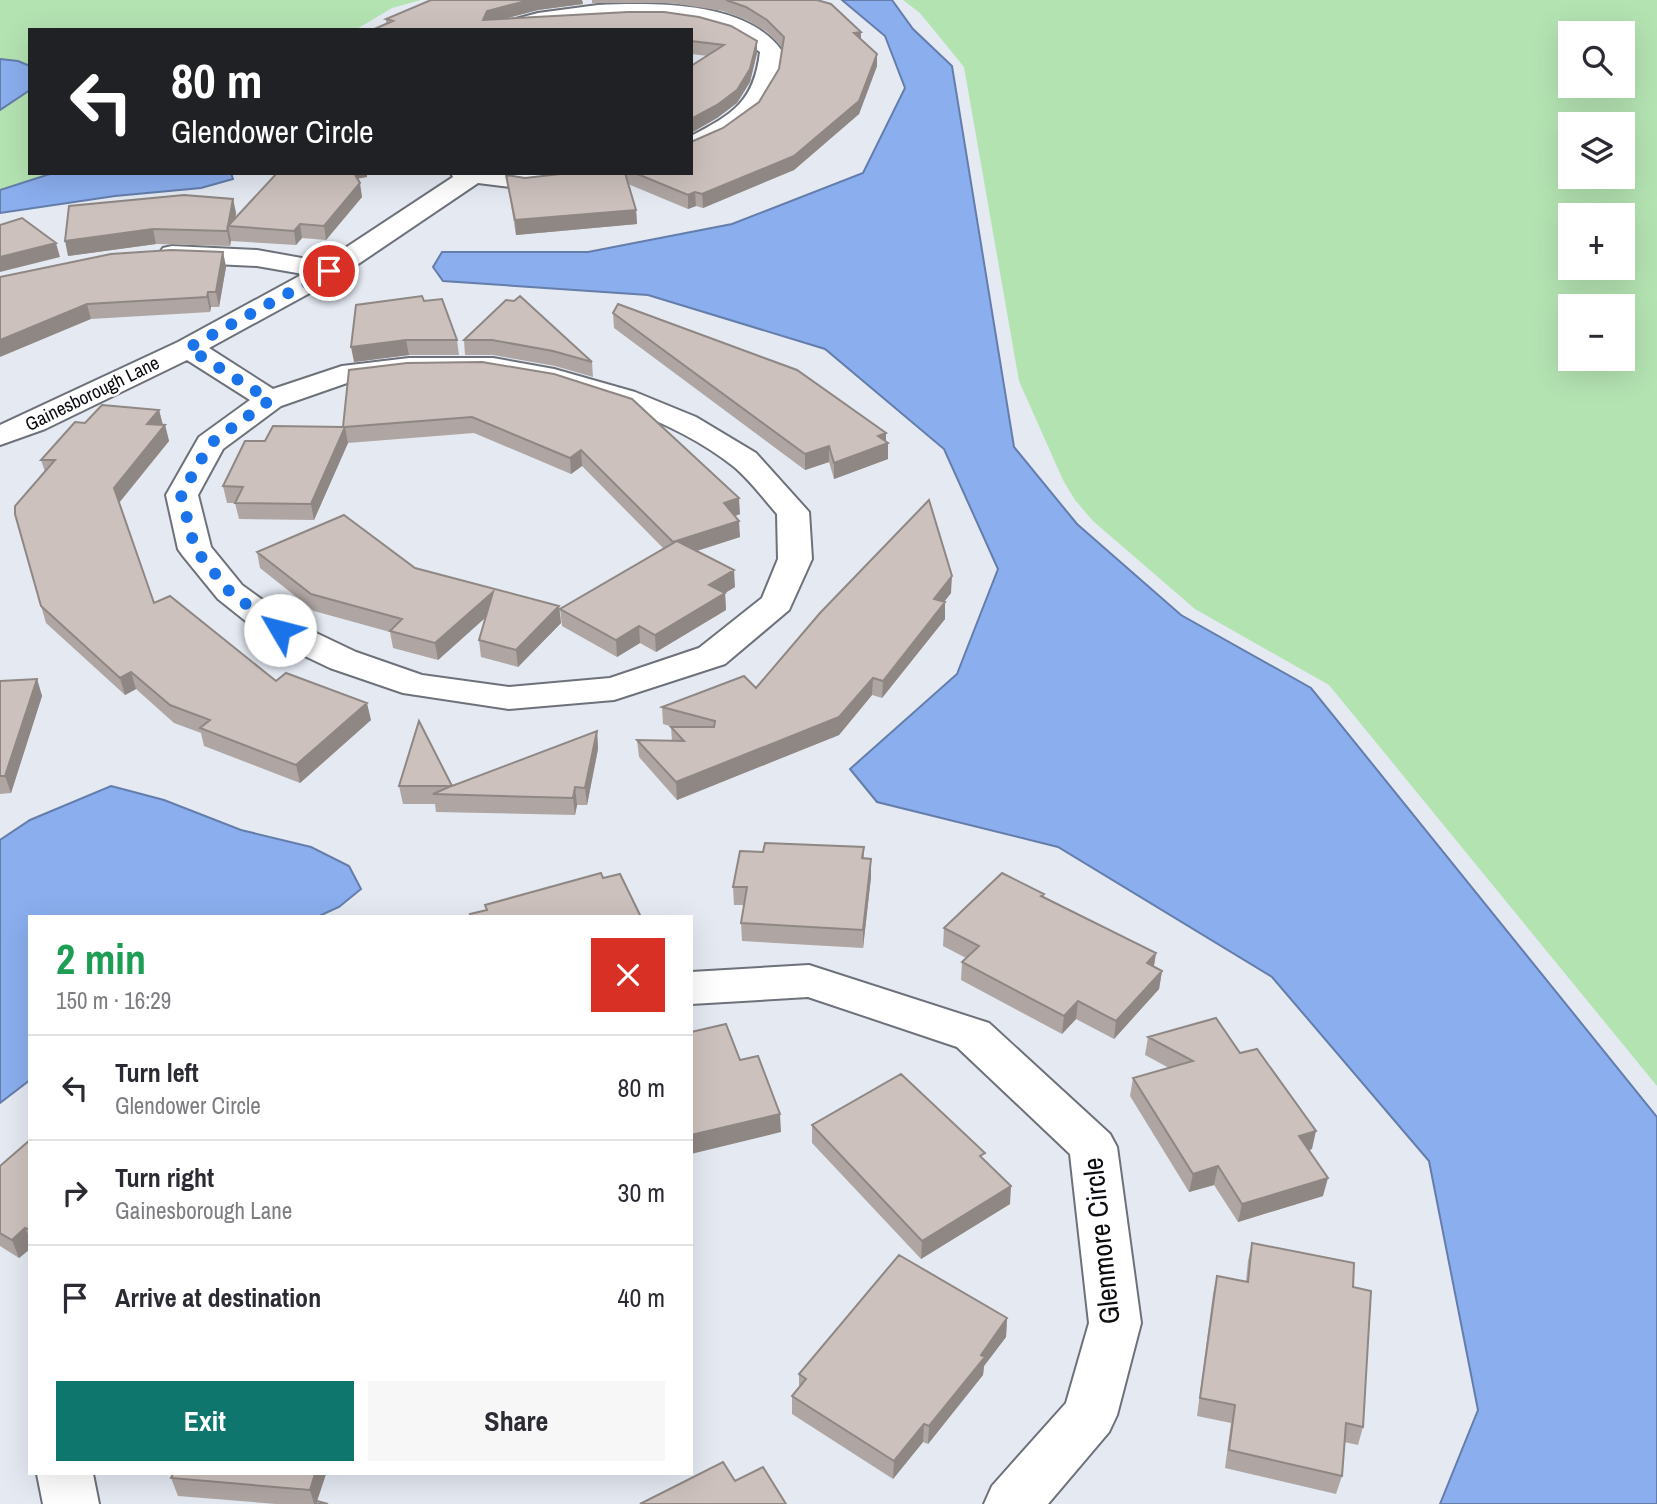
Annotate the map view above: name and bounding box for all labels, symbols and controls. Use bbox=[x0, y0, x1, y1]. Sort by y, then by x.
map controls bbox=[1558, 21, 1635, 371]
button: search bbox=[1558, 21, 1635, 98]
text: 80 m bbox=[171, 47, 263, 113]
icon: left bbox=[56, 56, 147, 147]
text: Glendower Circle bbox=[171, 110, 374, 153]
button: layers bbox=[1558, 112, 1635, 189]
button: + bbox=[1558, 203, 1635, 280]
pin bbox=[299, 241, 359, 301]
icon: arrive bbox=[310, 252, 348, 290]
button: − bbox=[1558, 294, 1635, 371]
street label: Gainesborough Lane bbox=[21, 349, 163, 437]
position arrow bbox=[243, 593, 317, 667]
text: 2 min bbox=[56, 931, 146, 987]
button: close bbox=[591, 938, 665, 1012]
text: 150 m · 16:29 bbox=[56, 985, 171, 1016]
text: Turn left bbox=[115, 1055, 199, 1090]
icon: left bbox=[56, 1069, 94, 1107]
text: 80 m bbox=[618, 1070, 665, 1105]
text: Glendower Circle bbox=[115, 1090, 261, 1121]
street label: Glenmore Circle bbox=[1073, 1156, 1129, 1326]
text: Turn right bbox=[115, 1160, 214, 1195]
icon: right bbox=[56, 1174, 94, 1212]
text: 30 m bbox=[618, 1175, 665, 1210]
text: Gainesborough Lane bbox=[115, 1195, 292, 1226]
icon: arrive bbox=[56, 1279, 94, 1317]
text: Arrive at destination bbox=[115, 1280, 321, 1315]
text: 40 m bbox=[618, 1280, 665, 1315]
button: Exit bbox=[56, 1381, 354, 1461]
button: Share bbox=[368, 1381, 665, 1461]

